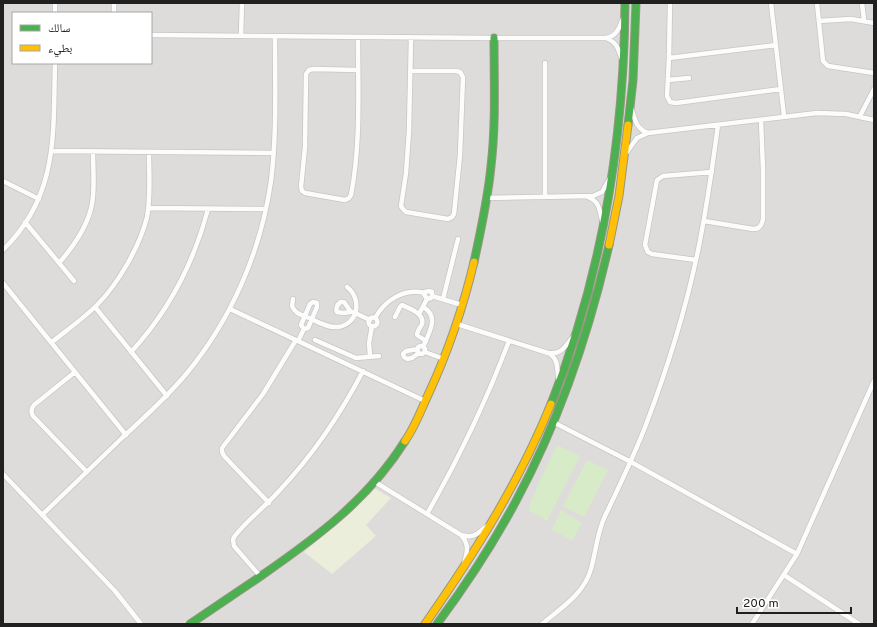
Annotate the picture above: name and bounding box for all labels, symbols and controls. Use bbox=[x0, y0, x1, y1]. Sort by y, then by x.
legend bbox=[12, 12, 152, 64]
text: سالك bbox=[48, 21, 70, 37]
text: بطيء bbox=[48, 41, 72, 58]
scale bar bbox=[737, 589, 851, 615]
text: 200 m bbox=[743, 596, 779, 612]

